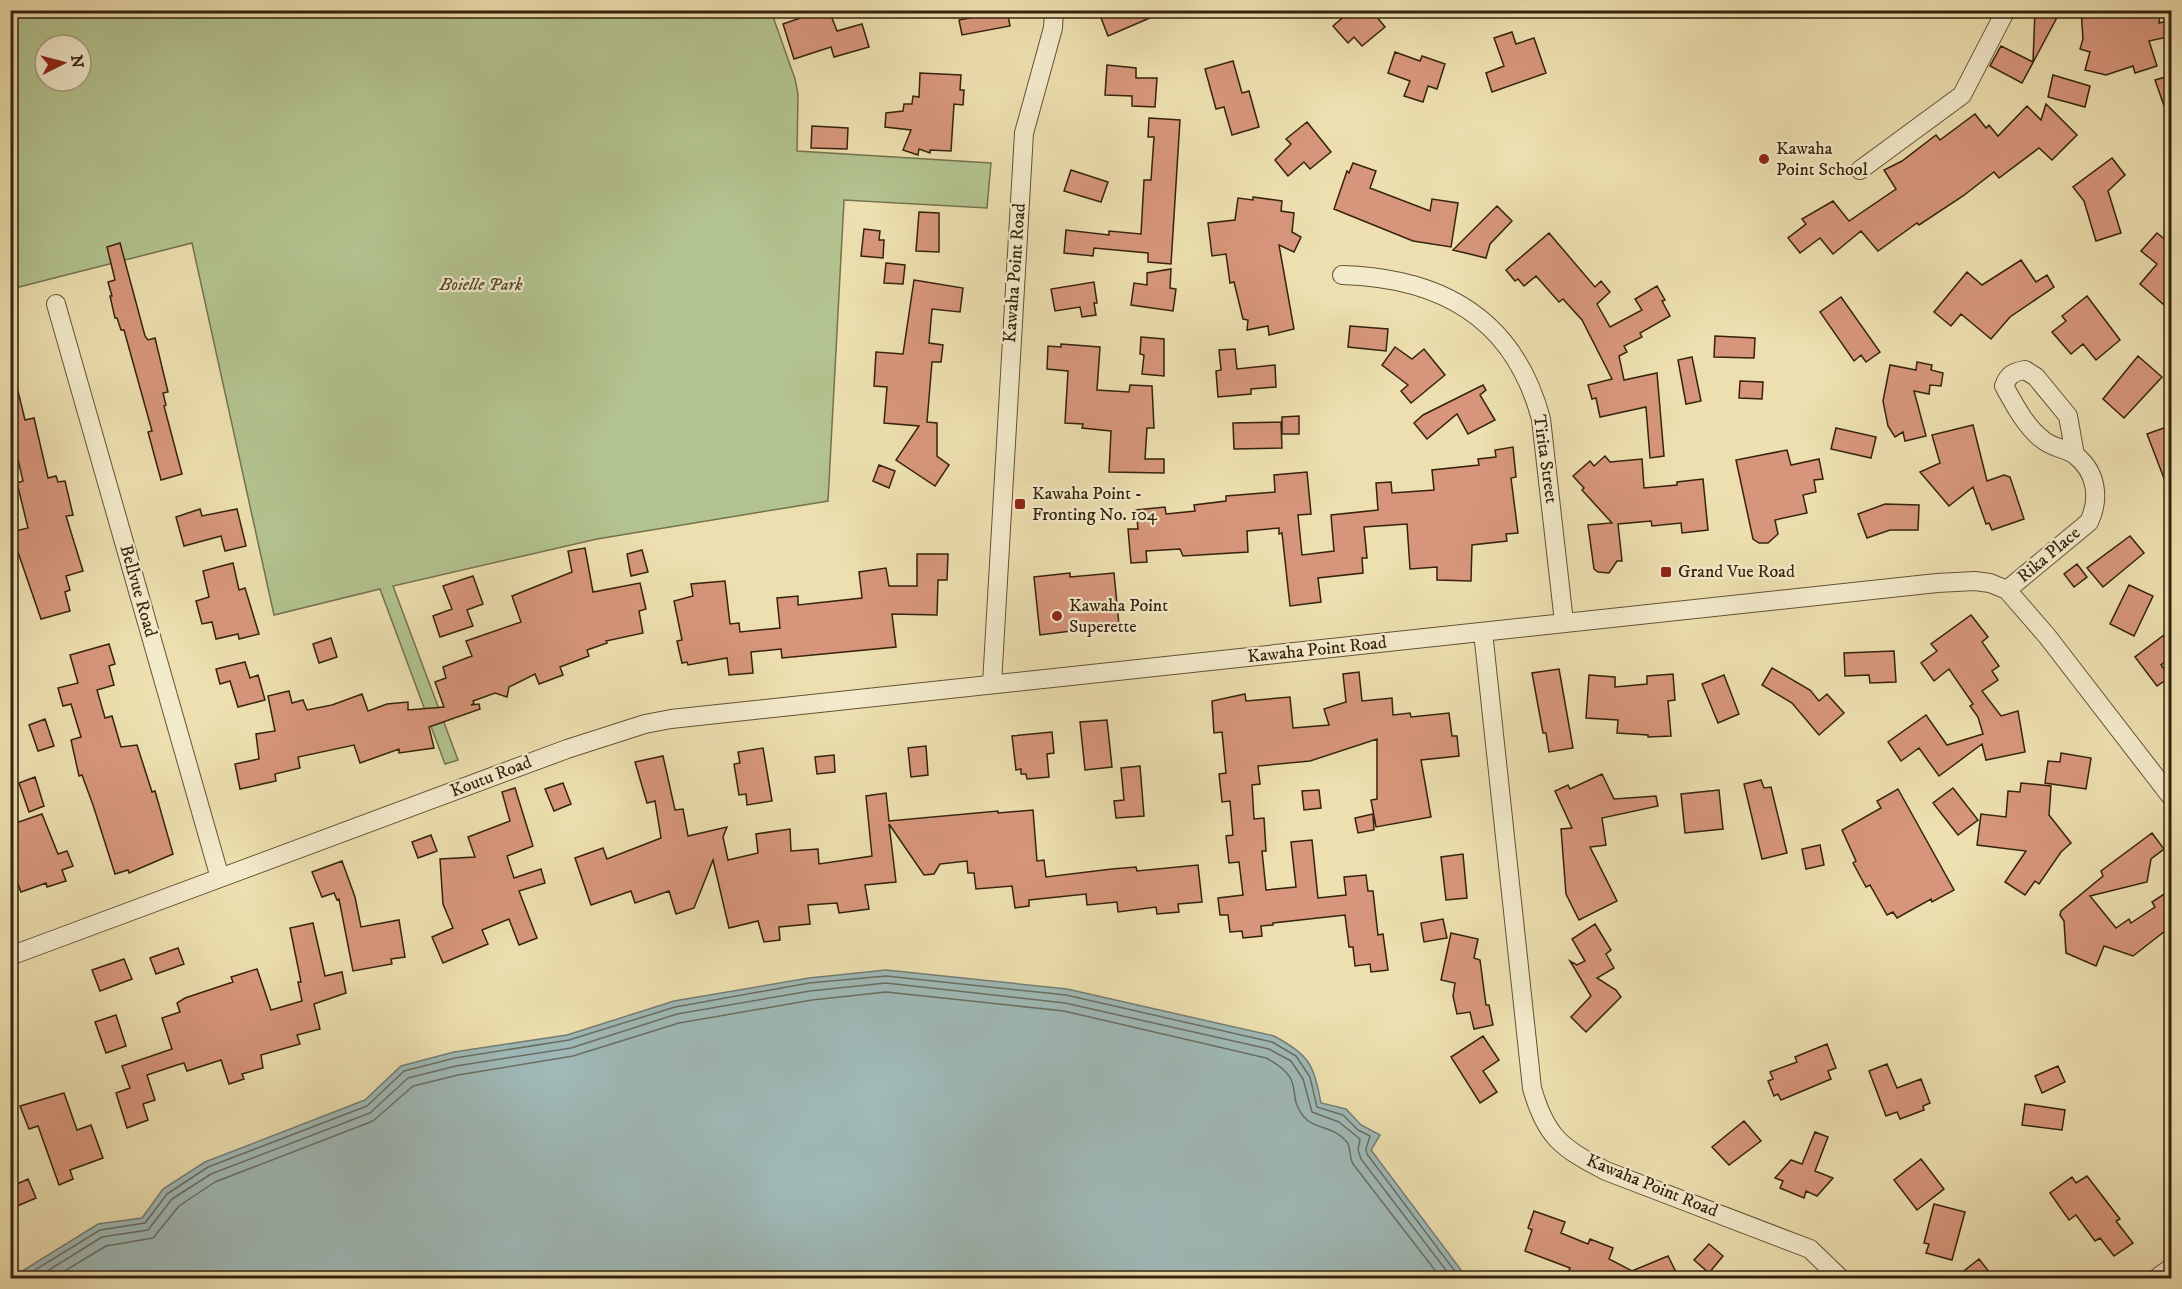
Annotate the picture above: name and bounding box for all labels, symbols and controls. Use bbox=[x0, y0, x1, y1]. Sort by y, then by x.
north arrow bbox=[33, 33, 93, 93]
text: N bbox=[66, 54, 88, 69]
place label: Kawaha Point School bbox=[1776, 138, 1868, 181]
marker: Kawaha Point School bbox=[1757, 152, 1771, 166]
street label: Kawaha Point Road bbox=[999, 202, 1031, 344]
park label: Boielle Park bbox=[438, 274, 523, 296]
street label: Tirita Street bbox=[1528, 413, 1562, 505]
place label: Kawaha Point - Fronting No. 104 bbox=[1032, 483, 1158, 526]
marker: Kawaha Point - Fronting No. 104 bbox=[1013, 497, 1027, 511]
street label: Rika Place bbox=[2013, 522, 2085, 588]
street label: Bellvue Road bbox=[114, 542, 162, 640]
place label: Grand Vue Road bbox=[1678, 561, 1795, 583]
marker: Grand Vue Road bbox=[1659, 565, 1673, 579]
place label: Kawaha Point Superette bbox=[1069, 595, 1168, 638]
marker: Kawaha Point Superette bbox=[1050, 609, 1064, 623]
street label: Kawaha Point Road bbox=[1246, 632, 1388, 668]
street label: Koutu Road bbox=[447, 751, 535, 803]
street label: Kawaha Point Road bbox=[1583, 1150, 1721, 1222]

